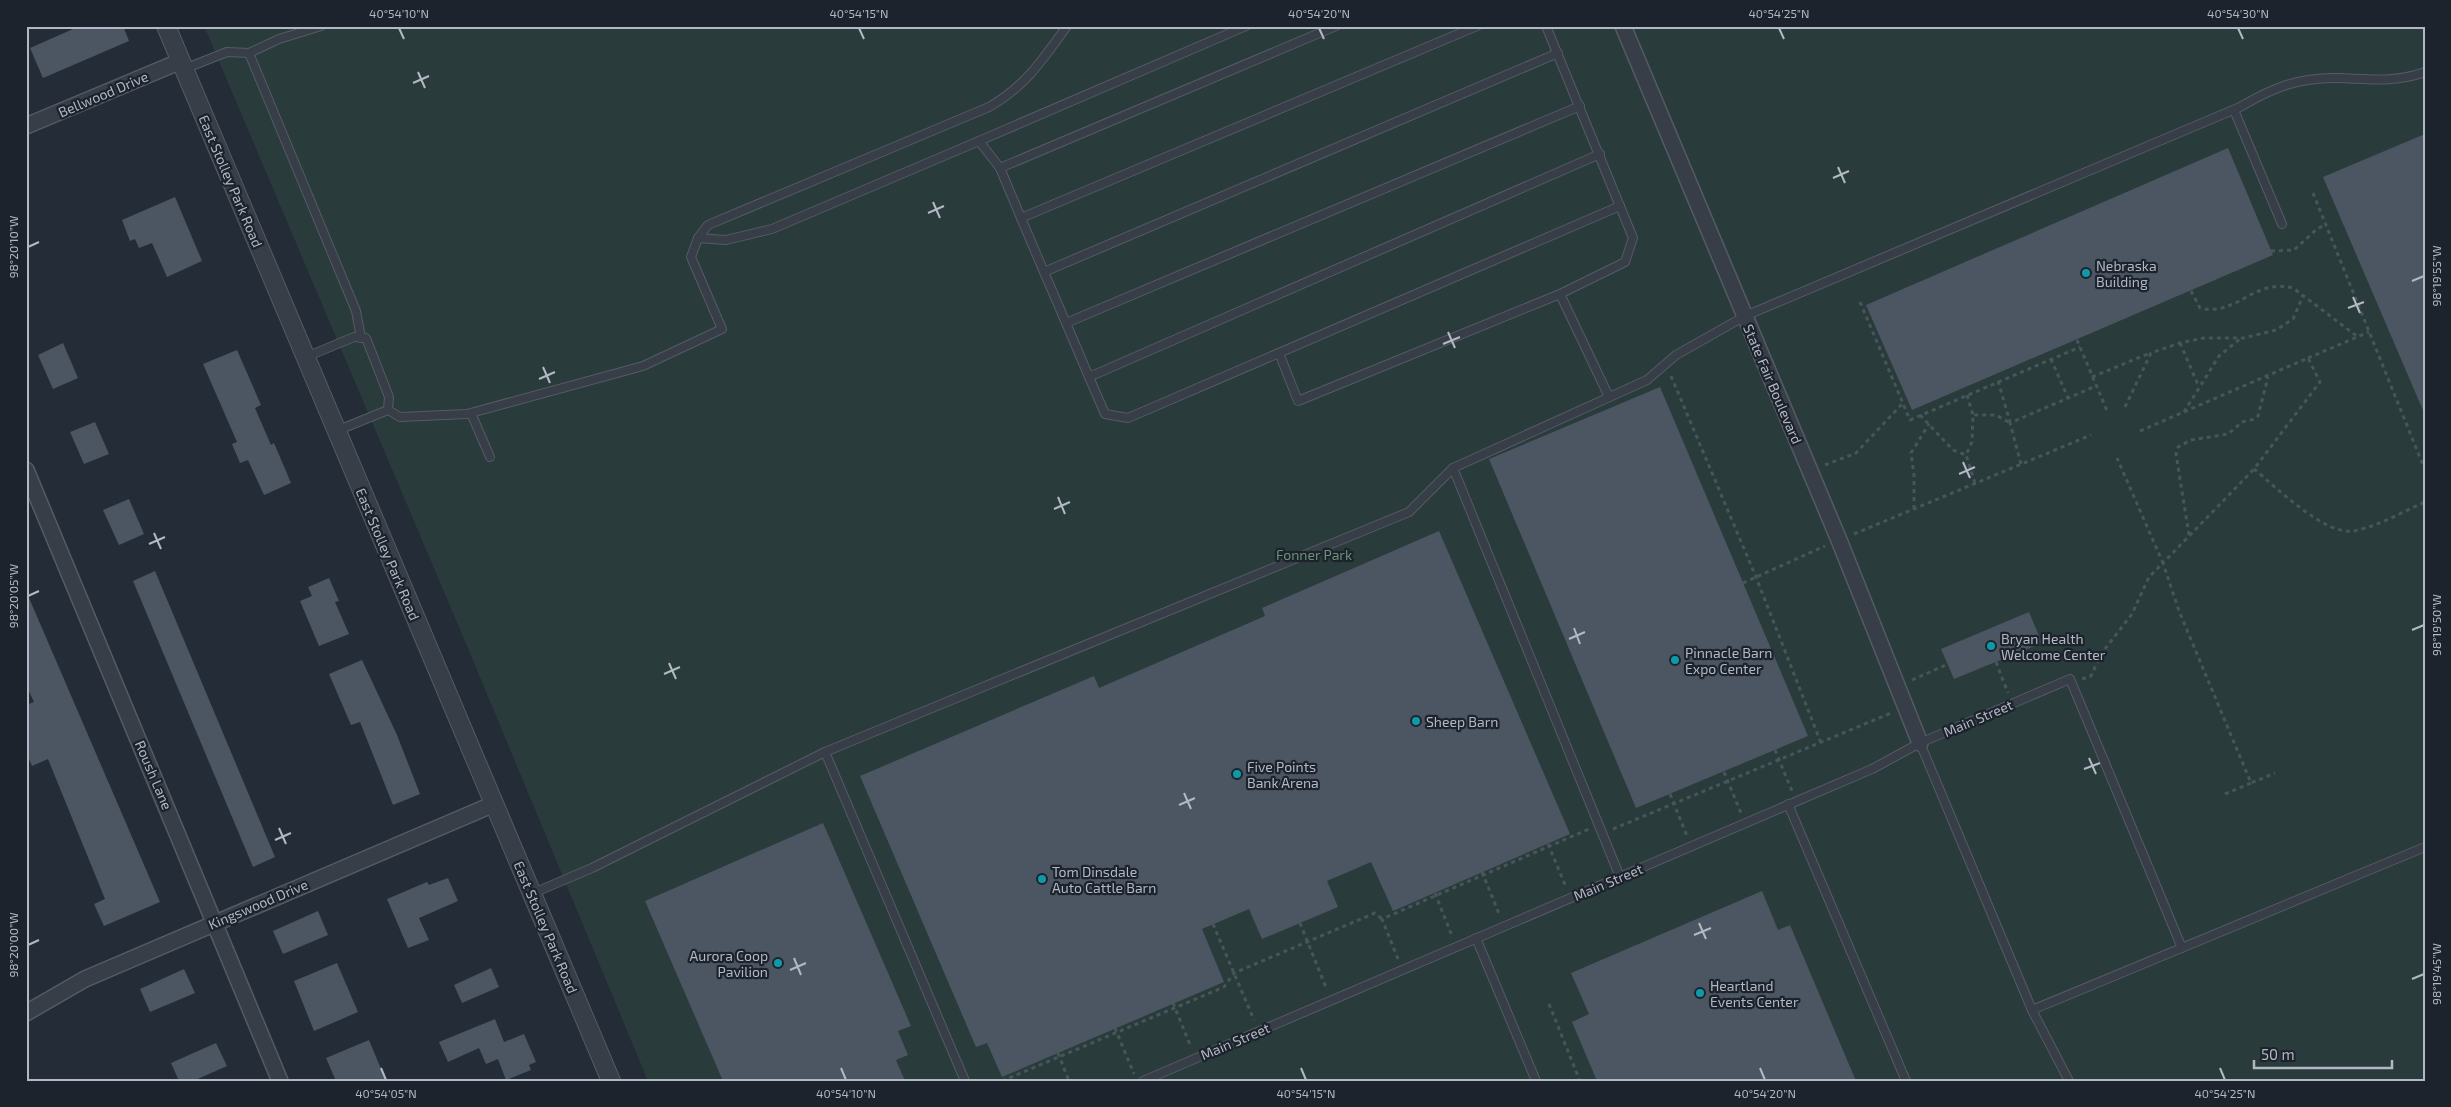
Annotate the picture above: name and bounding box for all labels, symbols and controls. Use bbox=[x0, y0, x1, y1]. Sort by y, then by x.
text: 40°54'10"N bbox=[369, 6, 429, 20]
text: 40°54'15"N bbox=[829, 6, 889, 20]
text: 40°54'20"N bbox=[1288, 6, 1350, 20]
text: 40°54'25"N bbox=[1748, 6, 1810, 20]
text: 40°54'30"N bbox=[2207, 6, 2269, 20]
street label: Bellwood Drive bbox=[55, 67, 151, 121]
street label: East Stolley Park Road bbox=[195, 112, 267, 250]
text: 98°20'10"W bbox=[6, 216, 20, 278]
text: 98°19'55"W bbox=[2429, 245, 2443, 307]
place label: Nebraska Building bbox=[2096, 257, 2157, 290]
marker: Nebraska Building bbox=[2080, 267, 2092, 279]
street label: State Fair Boulevard bbox=[1740, 322, 1806, 446]
street label: East Stolley Park Road bbox=[352, 485, 424, 623]
park label: Fonner Park bbox=[1276, 546, 1352, 563]
text: 98°20'05"W bbox=[6, 564, 20, 628]
text: 98°19'50"W bbox=[2429, 594, 2443, 656]
place label: Bryan Health Welcome Center bbox=[2001, 630, 2106, 663]
marker: Bryan Health Welcome Center bbox=[1985, 640, 1997, 652]
place label: Pinnacle Barn Expo Center bbox=[1685, 644, 1772, 677]
marker: Pinnacle Barn Expo Center bbox=[1669, 654, 1681, 666]
street label: Main Street bbox=[1941, 696, 2015, 740]
place label: Sheep Barn bbox=[1426, 713, 1498, 730]
marker: Sheep Barn bbox=[1410, 715, 1422, 727]
street label: Roush Lane bbox=[132, 738, 176, 812]
place label: Five Points Bank Arena bbox=[1247, 758, 1319, 791]
marker: Five Points Bank Arena bbox=[1231, 768, 1243, 780]
street label: East Stolley Park Road bbox=[510, 858, 582, 996]
street label: Main Street bbox=[1571, 860, 1645, 904]
place label: Tom Dinsdale Auto Cattle Barn bbox=[1052, 863, 1156, 896]
marker: Tom Dinsdale Auto Cattle Barn bbox=[1036, 873, 1048, 885]
street label: Kingswood Drive bbox=[206, 875, 310, 933]
text: 98°20'00"W bbox=[6, 912, 20, 978]
text: 98°19'45"W bbox=[2429, 943, 2443, 1005]
place label: Aurora Coop Pavilion bbox=[690, 947, 768, 980]
marker: Aurora Coop Pavilion bbox=[772, 957, 784, 969]
place label: Heartland Events Center bbox=[1710, 977, 1799, 1010]
marker: Heartland Events Center bbox=[1694, 987, 1706, 999]
street label: Main Street bbox=[1198, 1019, 1272, 1063]
scale bar bbox=[2254, 1037, 2391, 1069]
text: 50 m bbox=[2261, 1045, 2295, 1063]
text: 40°54'05"N bbox=[355, 1086, 417, 1100]
text: 40°54'10"N bbox=[816, 1086, 876, 1100]
text: 40°54'15"N bbox=[1276, 1086, 1336, 1100]
text: 40°54'20"N bbox=[1734, 1086, 1796, 1100]
text: 40°54'25"N bbox=[2194, 1086, 2256, 1100]

